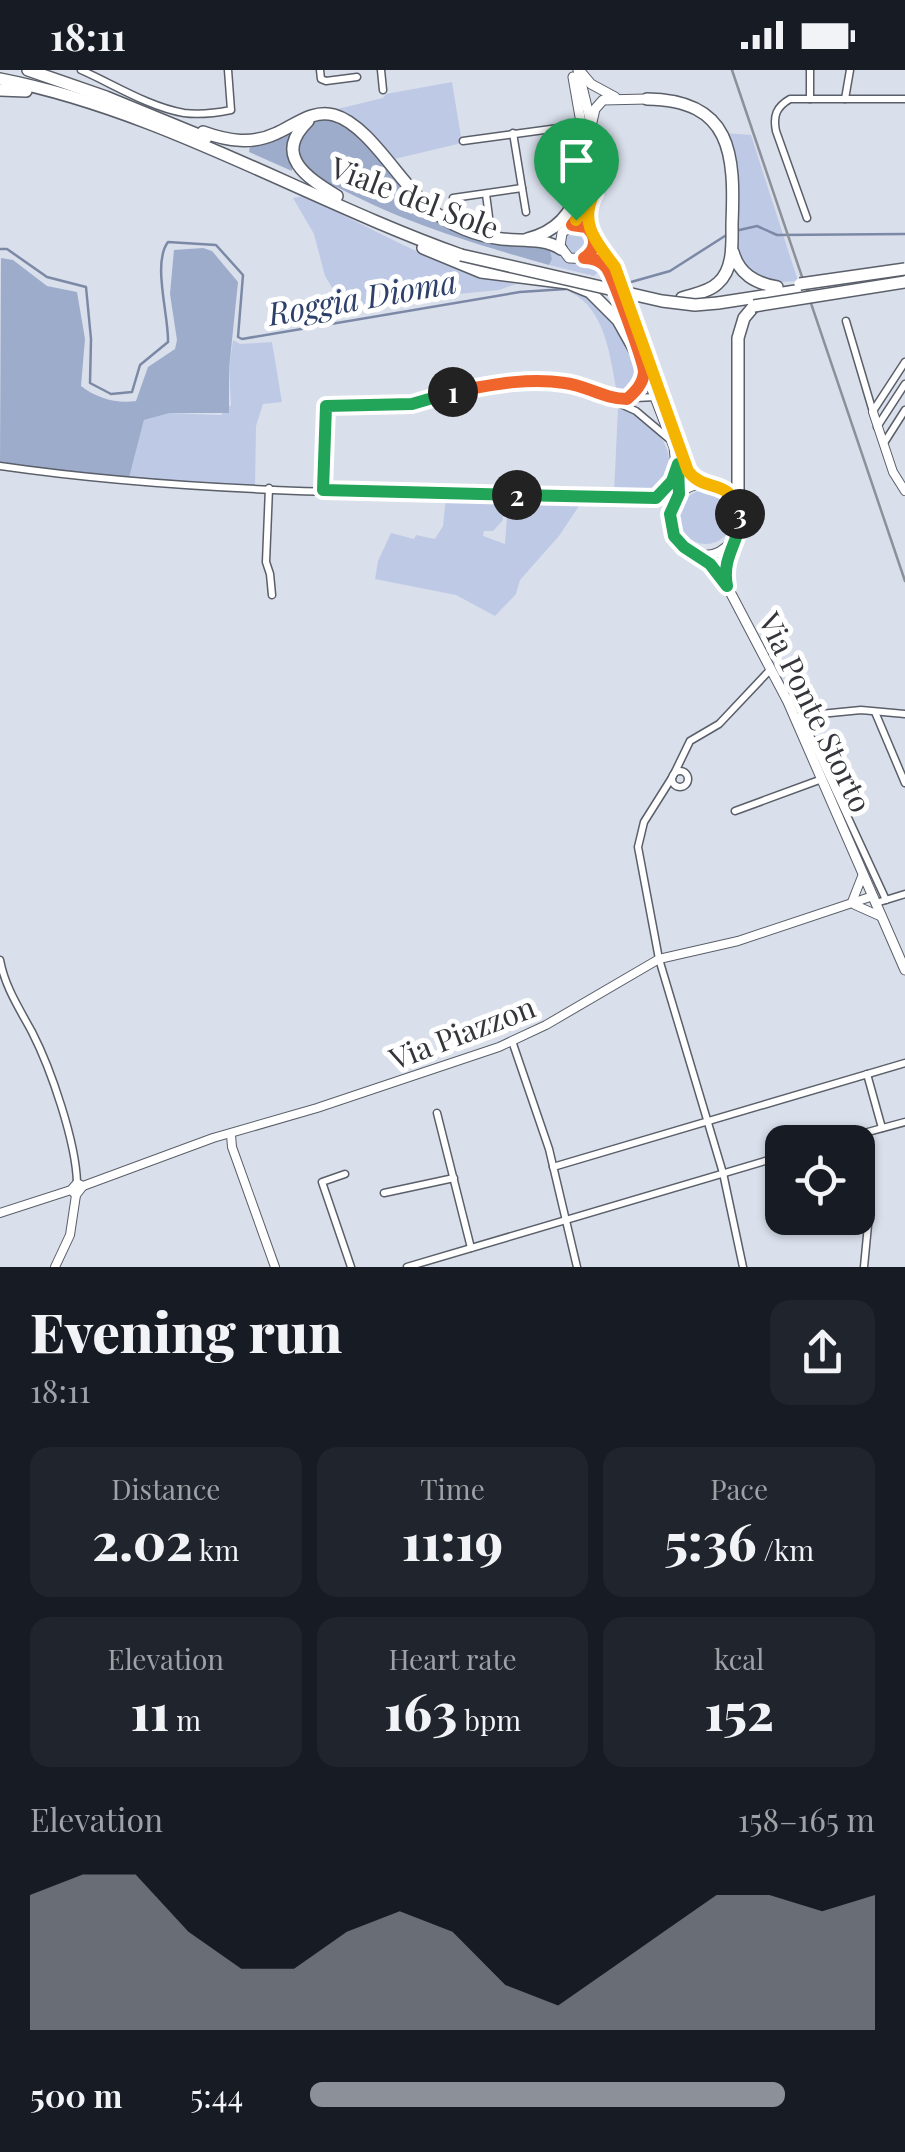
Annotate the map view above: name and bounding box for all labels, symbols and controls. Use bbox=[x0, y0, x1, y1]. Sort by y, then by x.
text: 18:11 bbox=[50, 10, 126, 61]
pin bbox=[534, 118, 619, 221]
icon: arrive bbox=[549, 133, 604, 188]
street label: Viale del Sole bbox=[324, 146, 505, 247]
water label: Roggia Dioma bbox=[262, 258, 460, 334]
pin: 1 bbox=[428, 367, 478, 417]
text: 1 bbox=[448, 373, 458, 410]
pin: 2 bbox=[492, 470, 542, 520]
text: 2 bbox=[510, 476, 524, 513]
pin: 3 bbox=[715, 489, 765, 539]
text: 3 bbox=[733, 495, 747, 532]
street label: Via Ponte Storto bbox=[750, 605, 882, 818]
street label: Via Piazzon bbox=[382, 986, 541, 1078]
map controls bbox=[765, 1125, 875, 1235]
button: locate bbox=[765, 1125, 875, 1235]
text: Evening run bbox=[30, 1293, 342, 1367]
button: share bbox=[770, 1300, 875, 1405]
text: 18:11 bbox=[30, 1368, 91, 1411]
text: Distance bbox=[111, 1470, 220, 1507]
text: Time bbox=[420, 1470, 485, 1507]
text: Pace bbox=[710, 1470, 768, 1507]
text: 2.02 bbox=[92, 1507, 193, 1574]
text: 11:19 bbox=[402, 1507, 503, 1574]
text: 5:36 bbox=[664, 1507, 757, 1574]
text: km bbox=[193, 1531, 239, 1568]
text: /km bbox=[757, 1531, 814, 1568]
text: Elevation bbox=[108, 1640, 224, 1677]
text: Heart rate bbox=[388, 1640, 517, 1677]
text: kcal bbox=[714, 1640, 764, 1677]
text: 11 bbox=[131, 1677, 169, 1744]
text: 163 bbox=[384, 1677, 457, 1744]
text: 152 bbox=[704, 1677, 774, 1744]
text: m bbox=[169, 1701, 201, 1738]
text: bpm bbox=[457, 1701, 521, 1738]
text: Elevation bbox=[30, 1797, 163, 1840]
text: 158–165 m bbox=[738, 1797, 875, 1840]
text: 500 m bbox=[30, 2073, 122, 2116]
text: 5:44 bbox=[190, 2073, 243, 2116]

